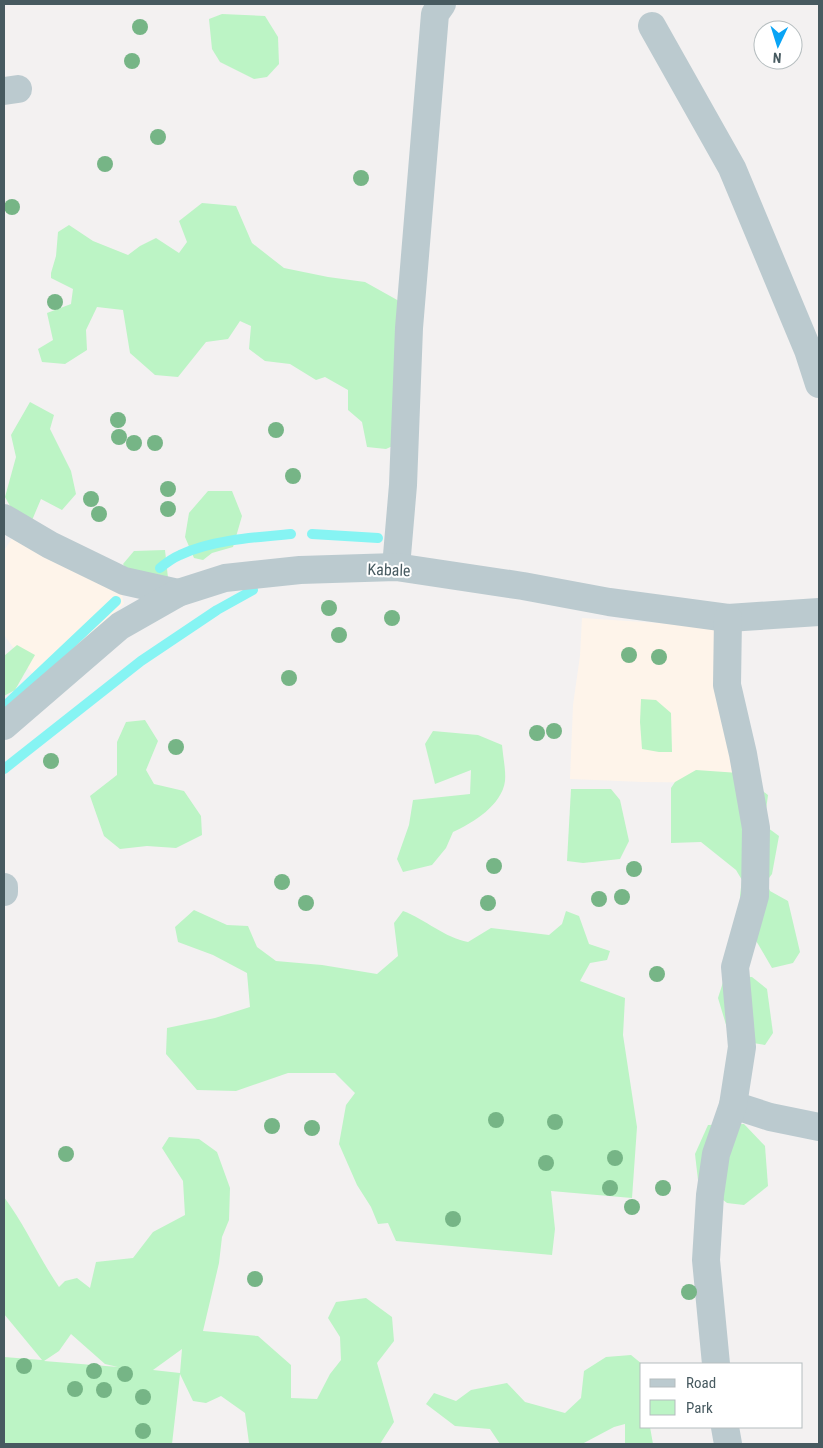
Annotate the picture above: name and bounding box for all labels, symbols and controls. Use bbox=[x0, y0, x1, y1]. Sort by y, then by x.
north arrow bbox=[753, 20, 803, 70]
text: N bbox=[772, 50, 782, 66]
street label: Kabale bbox=[367, 560, 411, 580]
legend bbox=[640, 1363, 803, 1428]
text: Road bbox=[686, 1374, 716, 1392]
text: Park bbox=[686, 1399, 713, 1417]

